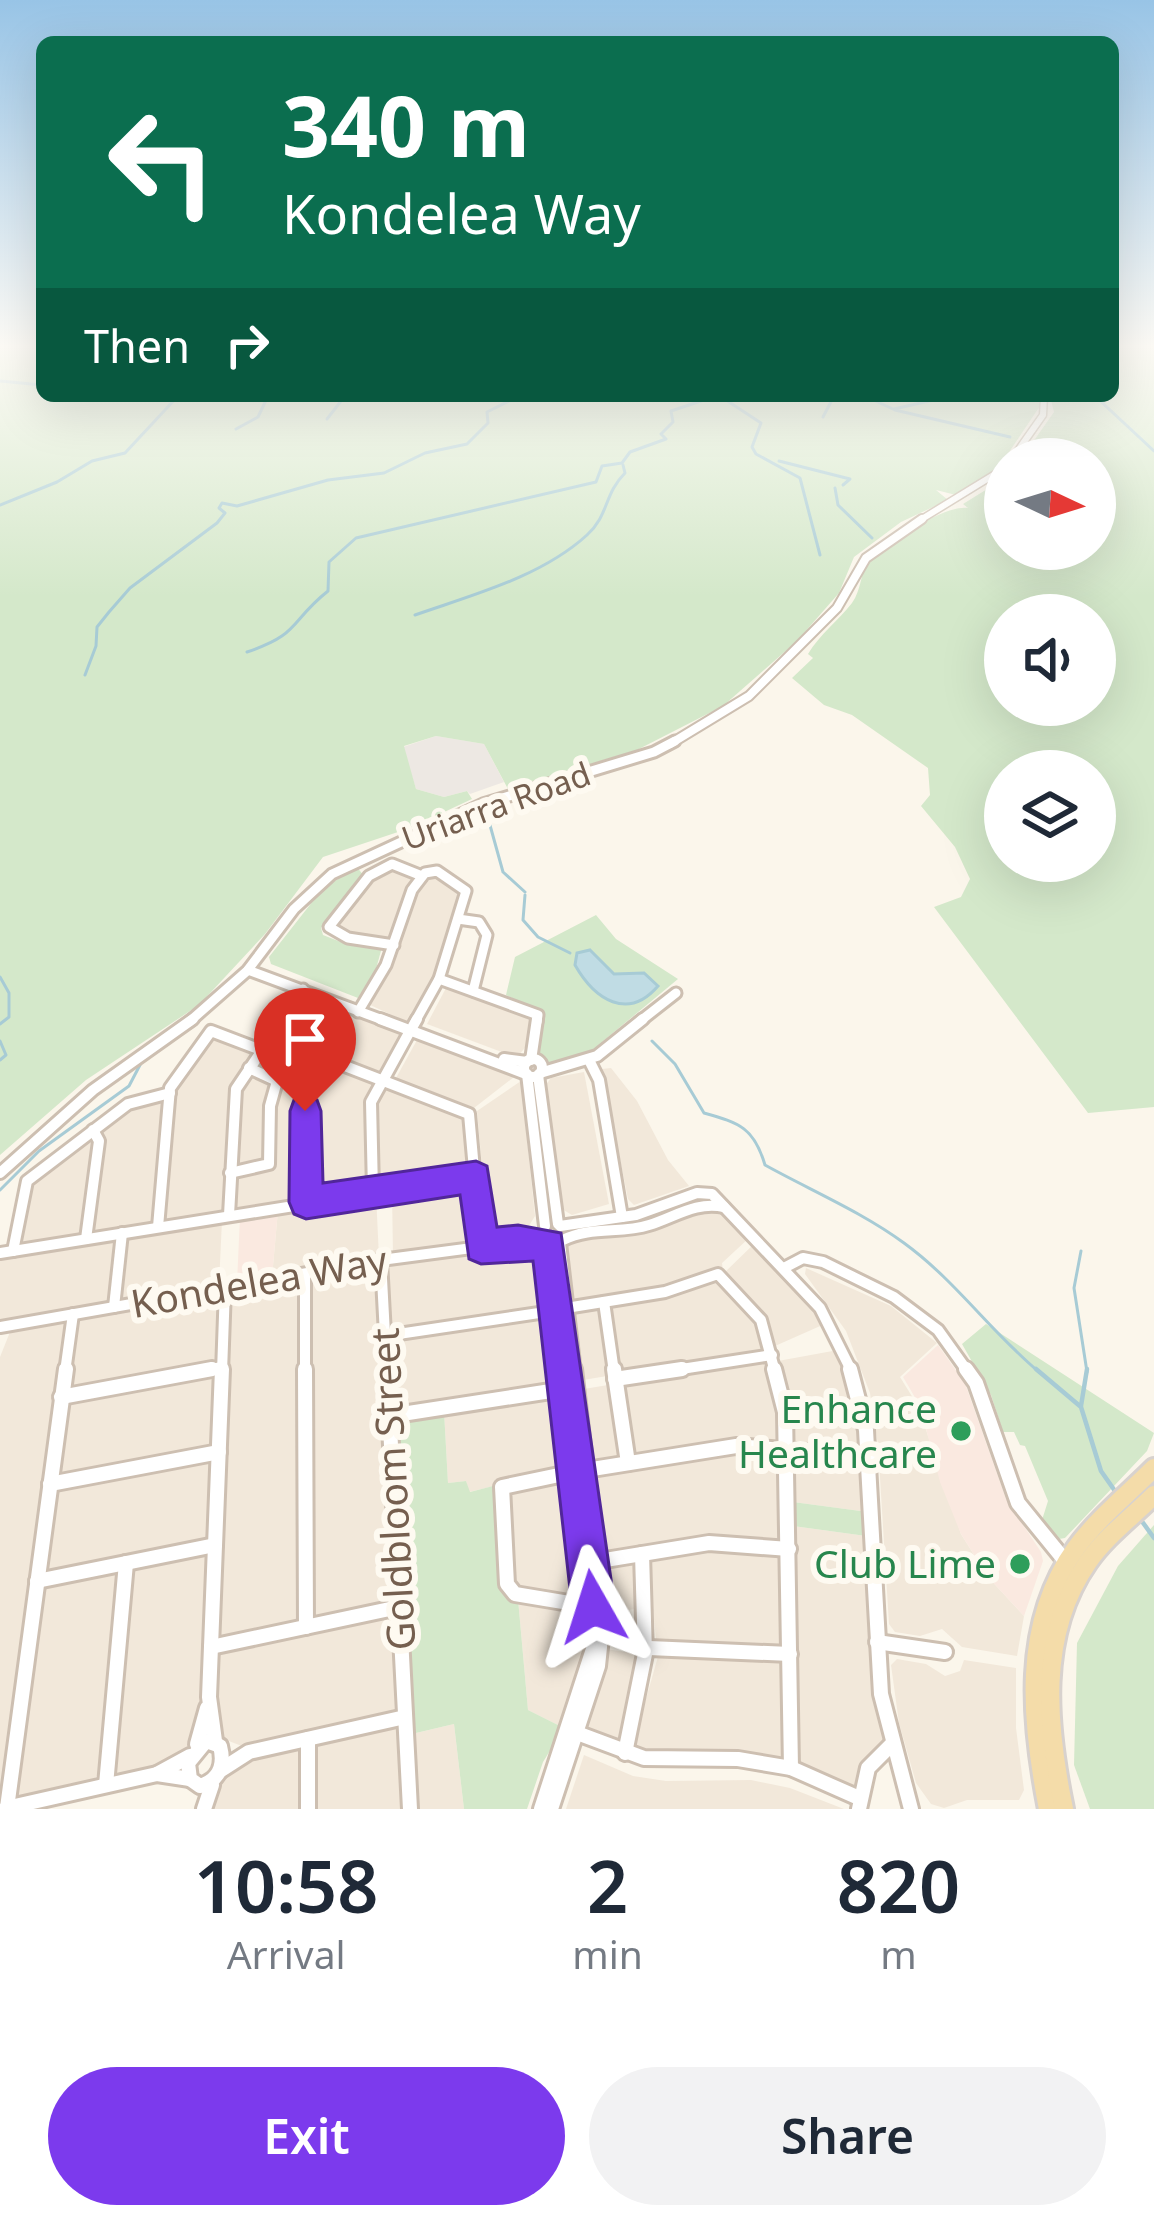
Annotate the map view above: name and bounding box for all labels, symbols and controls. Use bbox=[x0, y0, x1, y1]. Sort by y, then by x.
text: 340 m bbox=[282, 67, 530, 182]
icon: left bbox=[84, 84, 240, 240]
text: Kondelea Way bbox=[282, 176, 641, 250]
icon: right bbox=[214, 312, 280, 378]
text: Then bbox=[84, 315, 190, 376]
north arrow bbox=[984, 438, 1116, 570]
map controls bbox=[984, 438, 1116, 882]
button: sound bbox=[984, 594, 1116, 726]
button: layers bbox=[984, 750, 1116, 882]
street label: Uriarra Road bbox=[395, 751, 596, 860]
pin bbox=[254, 988, 356, 1111]
icon: arrive bbox=[272, 1006, 338, 1072]
street label: Kondelea Way bbox=[127, 1232, 391, 1329]
street label: Goldbloom Street bbox=[357, 1327, 426, 1652]
place label: Enhance Healthcare bbox=[738, 1381, 937, 1479]
marker: Enhance Healthcare bbox=[948, 1418, 974, 1444]
place label: Club Lime bbox=[814, 1536, 996, 1589]
position arrow bbox=[530, 1544, 656, 1670]
marker: Club Lime bbox=[1007, 1551, 1033, 1577]
text: 10:58 bbox=[194, 1836, 378, 1934]
text: 2 bbox=[587, 1836, 628, 1934]
text: 820 bbox=[837, 1836, 960, 1934]
text: Arrival bbox=[227, 1927, 346, 1980]
text: min bbox=[572, 1927, 643, 1980]
text: m bbox=[880, 1927, 917, 1980]
button: Exit bbox=[48, 2067, 565, 2205]
button: Share bbox=[589, 2067, 1106, 2205]

